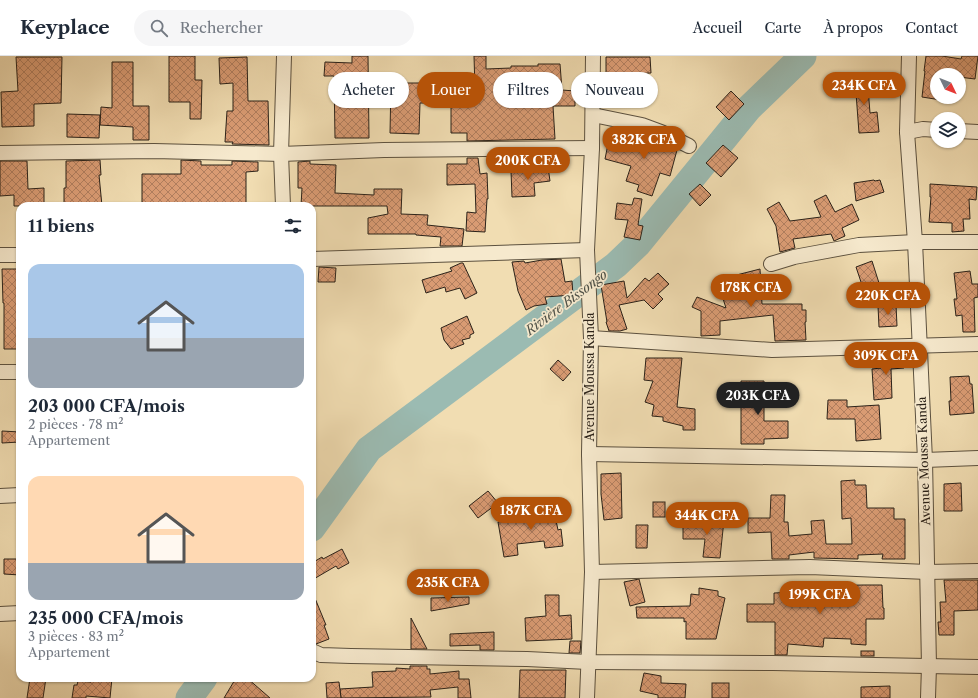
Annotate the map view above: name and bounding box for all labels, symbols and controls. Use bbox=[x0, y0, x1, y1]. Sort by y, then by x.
search box bbox=[134, 10, 414, 46]
text: Keyplace bbox=[20, 16, 110, 39]
icon: search bbox=[148, 17, 170, 39]
text: Rechercher bbox=[180, 18, 263, 37]
text: Accueil bbox=[693, 19, 743, 37]
text: Carte bbox=[765, 19, 801, 37]
text: À propos bbox=[823, 19, 883, 37]
text: Contact bbox=[905, 19, 958, 37]
north arrow bbox=[930, 68, 966, 104]
map controls bbox=[930, 68, 966, 148]
chip: Acheter bbox=[328, 72, 409, 108]
chip: Louer bbox=[417, 72, 485, 108]
chip: Filtres bbox=[493, 72, 563, 108]
chip: Nouveau bbox=[571, 72, 658, 108]
pin: 234K CFA bbox=[823, 72, 905, 106]
text: 234K CFA bbox=[832, 77, 896, 93]
button: layers bbox=[930, 112, 966, 148]
pin: 382K CFA bbox=[603, 126, 685, 160]
text: 382K CFA bbox=[612, 131, 676, 147]
pin: 200K CFA bbox=[487, 147, 569, 181]
text: 200K CFA bbox=[495, 152, 561, 168]
icon: filters bbox=[282, 215, 304, 237]
text: 11 biens bbox=[28, 216, 94, 236]
water label: Rivière Bissongo bbox=[521, 266, 610, 339]
pin: 178K CFA bbox=[710, 274, 792, 308]
text: 178K CFA bbox=[720, 279, 782, 295]
pin: 220K CFA bbox=[847, 282, 929, 316]
text: 220K CFA bbox=[855, 287, 921, 303]
icon: home bbox=[130, 290, 202, 362]
street label: Avenue Moussa Kanda bbox=[582, 312, 597, 443]
pin: 309K CFA bbox=[845, 342, 927, 376]
text: 309K CFA bbox=[853, 347, 919, 363]
pin: 203K CFA bbox=[717, 382, 799, 416]
text: 203K CFA bbox=[725, 387, 791, 403]
text: 203 000 CFA/mois bbox=[28, 396, 185, 416]
street label: Avenue Moussa Kanda bbox=[914, 396, 933, 527]
text: 2 pièces · 78 m² bbox=[28, 416, 124, 432]
text: Appartement bbox=[28, 432, 110, 448]
pin: 187K CFA bbox=[490, 497, 572, 531]
icon: home bbox=[130, 502, 202, 574]
text: 187K CFA bbox=[500, 502, 562, 518]
pin: 344K CFA bbox=[666, 502, 748, 536]
text: 344K CFA bbox=[675, 507, 739, 523]
pin: 235K CFA bbox=[407, 569, 489, 603]
text: 235K CFA bbox=[416, 574, 480, 590]
pin: 199K CFA bbox=[779, 581, 861, 615]
text: 199K CFA bbox=[788, 586, 852, 602]
text: 235 000 CFA/mois bbox=[28, 608, 183, 628]
text: 3 pièces · 83 m² bbox=[28, 628, 124, 644]
text: Appartement bbox=[28, 644, 110, 660]

